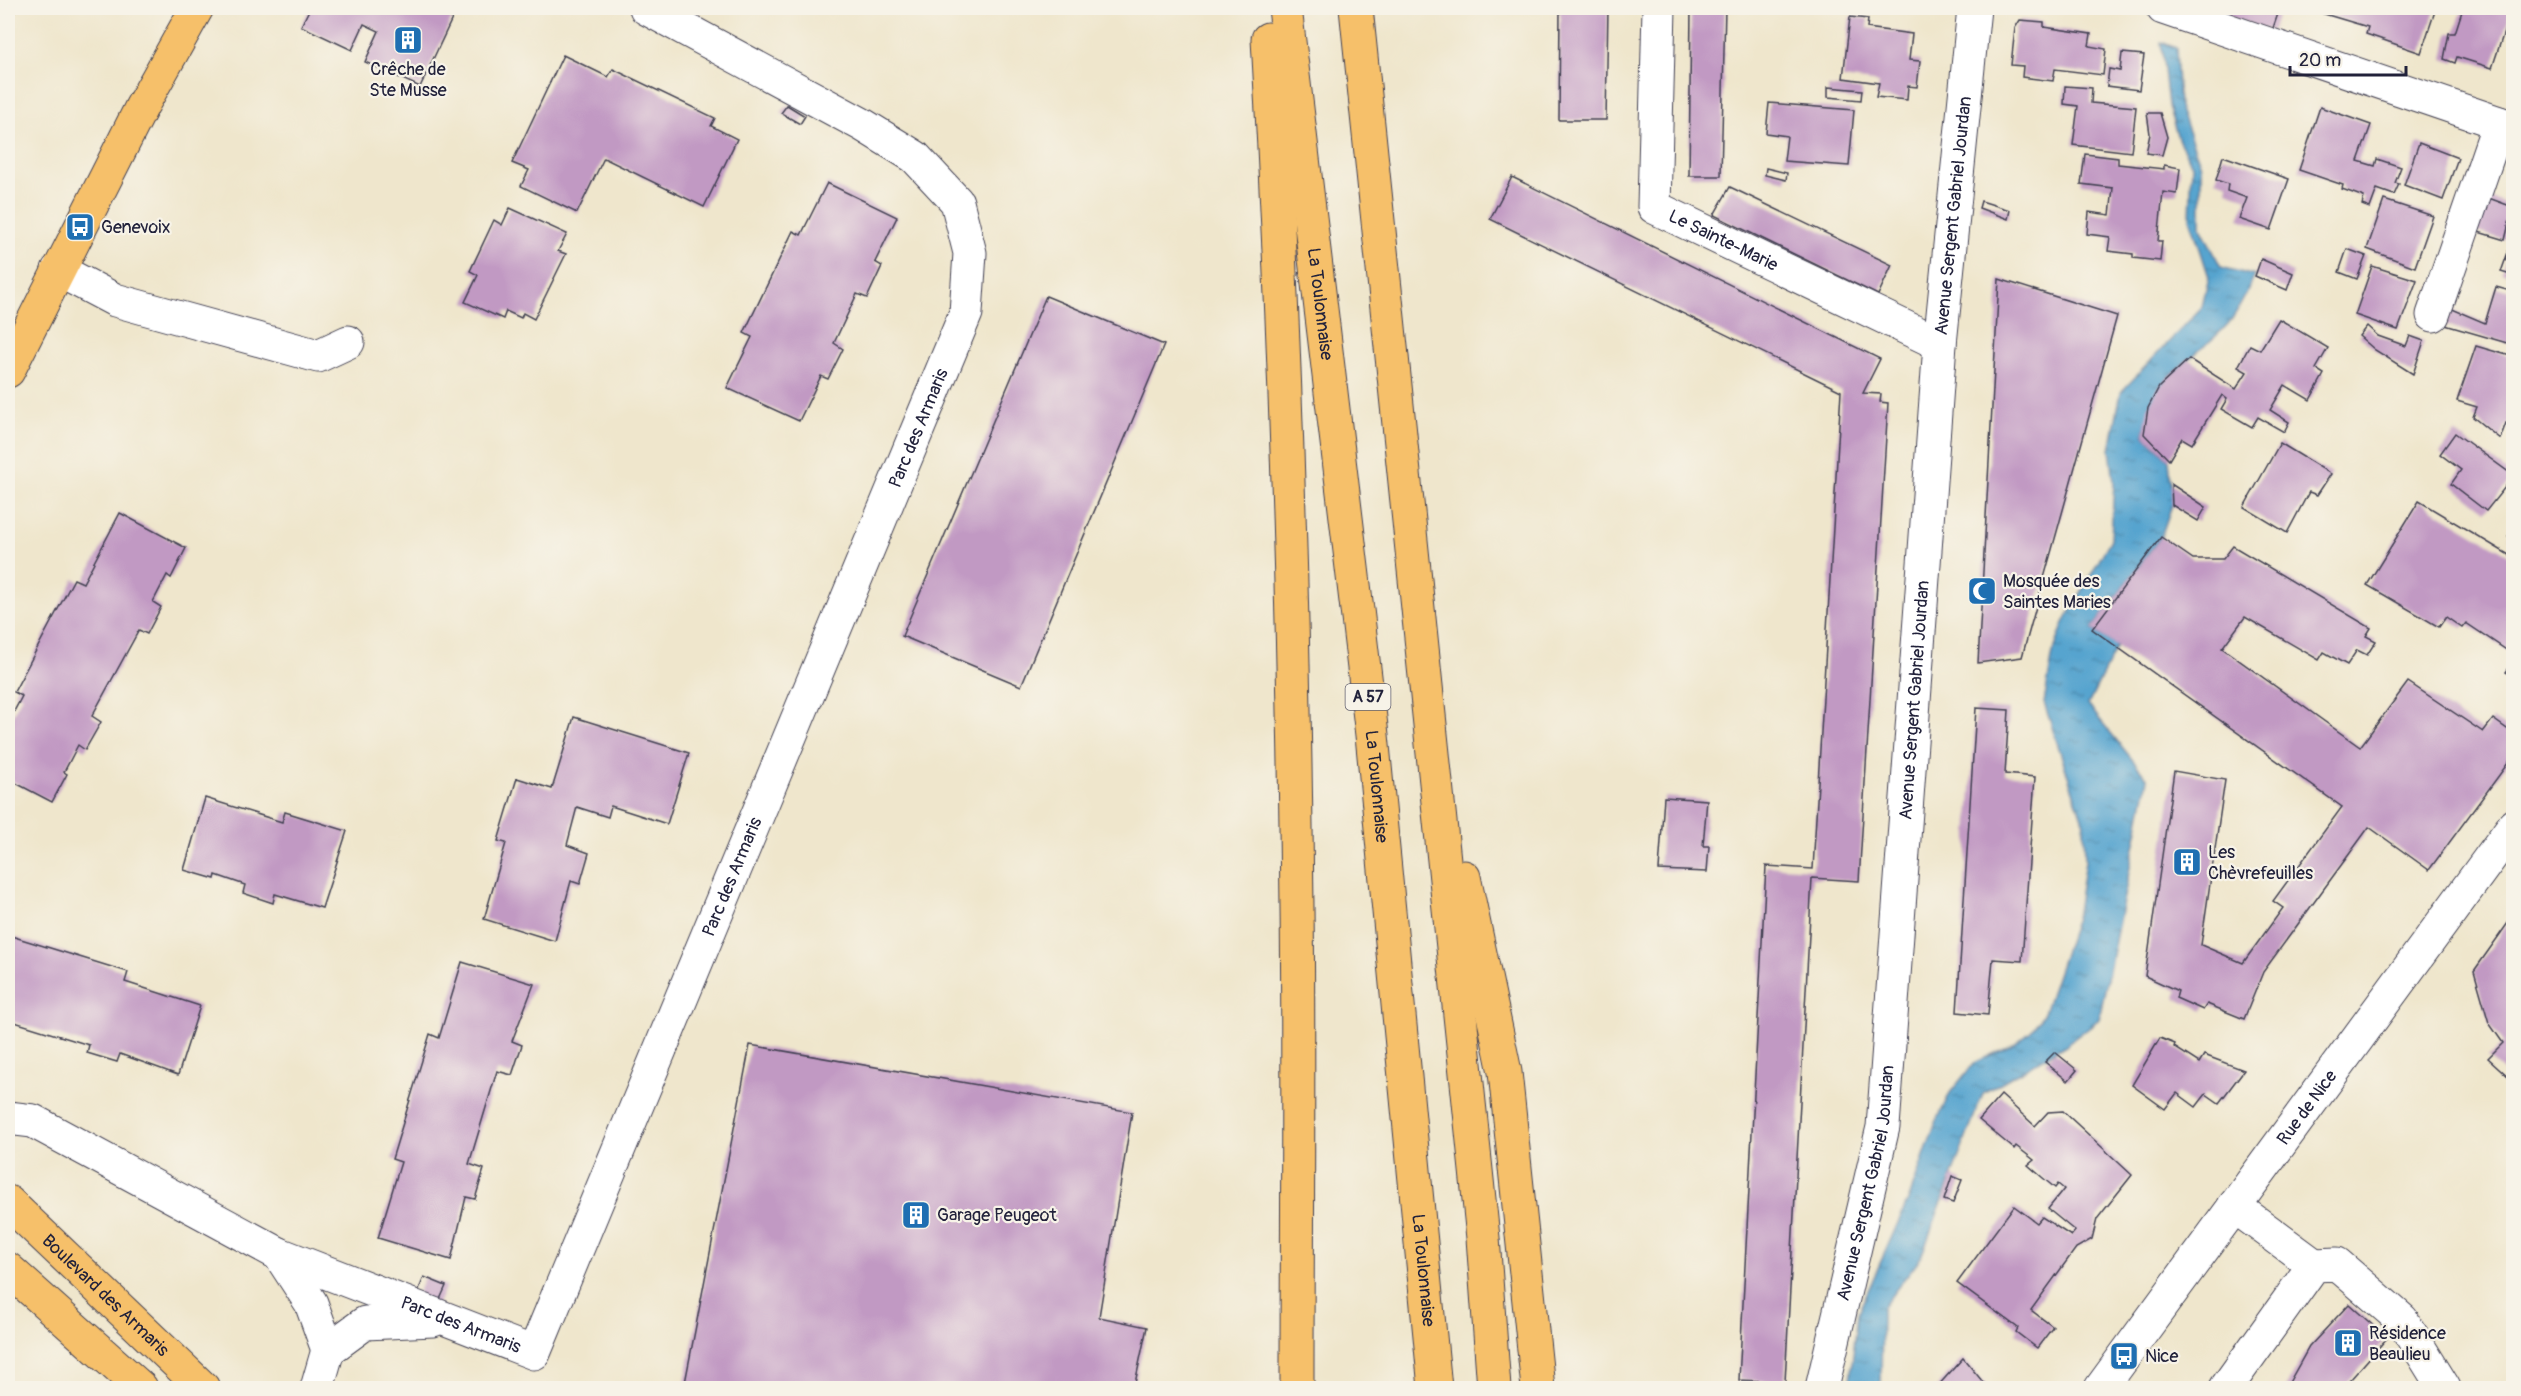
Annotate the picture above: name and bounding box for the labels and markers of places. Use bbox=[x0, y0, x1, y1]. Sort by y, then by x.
building icon: Crêche de Ste Musse bbox=[392, 24, 424, 56]
place label: Crêche de Ste Musse bbox=[369, 58, 447, 102]
bus stop icon: Genevoix bbox=[64, 211, 96, 243]
place label: Genevoix bbox=[101, 216, 170, 239]
place label: Mosquée des Saintes Maries bbox=[2003, 570, 2111, 614]
mosque icon: Mosquée des Saintes Maries bbox=[1966, 575, 1998, 607]
place label: Les Chèvrefeuilles bbox=[2208, 841, 2313, 885]
building icon: Les Chèvrefeuilles bbox=[2171, 846, 2203, 878]
building icon: Garage Peugeot bbox=[900, 1199, 932, 1231]
place label: Garage Peugeot bbox=[937, 1204, 1057, 1227]
place label: Résidence Beaulieu bbox=[2369, 1322, 2446, 1366]
building icon: Résidence Beaulieu bbox=[2332, 1327, 2364, 1359]
bus stop icon: Nice bbox=[2108, 1340, 2140, 1372]
place label: Nice bbox=[2145, 1345, 2179, 1368]

